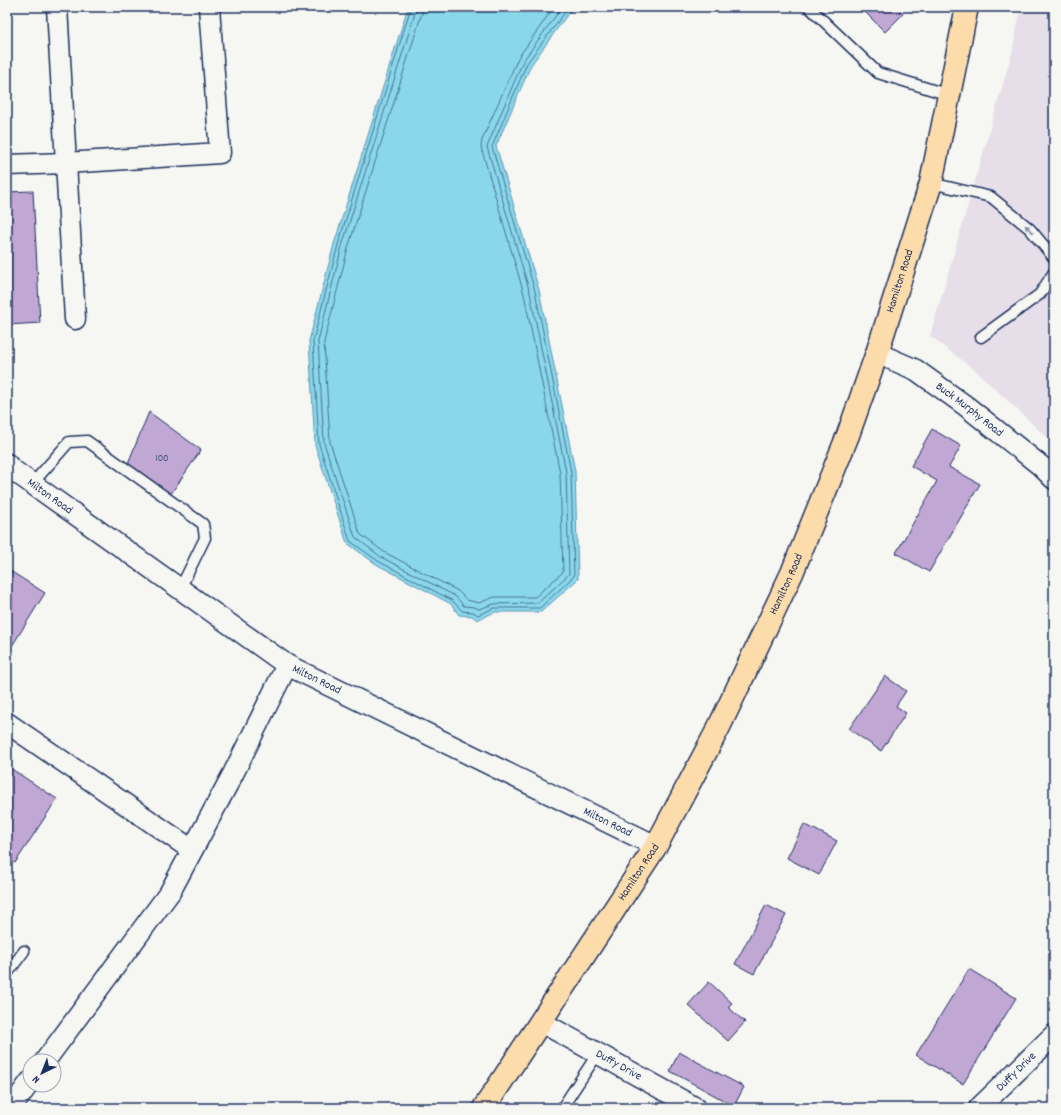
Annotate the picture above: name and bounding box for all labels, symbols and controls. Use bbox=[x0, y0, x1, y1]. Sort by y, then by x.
one-way arrow bbox=[1024, 224, 1034, 233]
street label: Hamilton Road bbox=[882, 247, 918, 315]
street label: Buck Murphy Road bbox=[932, 378, 1007, 441]
house number: 100 bbox=[155, 452, 169, 466]
street label: Milton Road bbox=[24, 474, 76, 519]
street label: Hamilton Road bbox=[765, 551, 808, 618]
street label: Milton Road bbox=[289, 660, 344, 699]
street label: Milton Road bbox=[580, 803, 635, 841]
street label: Hamilton Road bbox=[614, 840, 664, 904]
street label: Duffy Drive bbox=[593, 1046, 645, 1085]
street label: Duffy Drive bbox=[992, 1048, 1040, 1095]
north arrow bbox=[22, 1053, 62, 1093]
text: N bbox=[29, 1071, 44, 1087]

